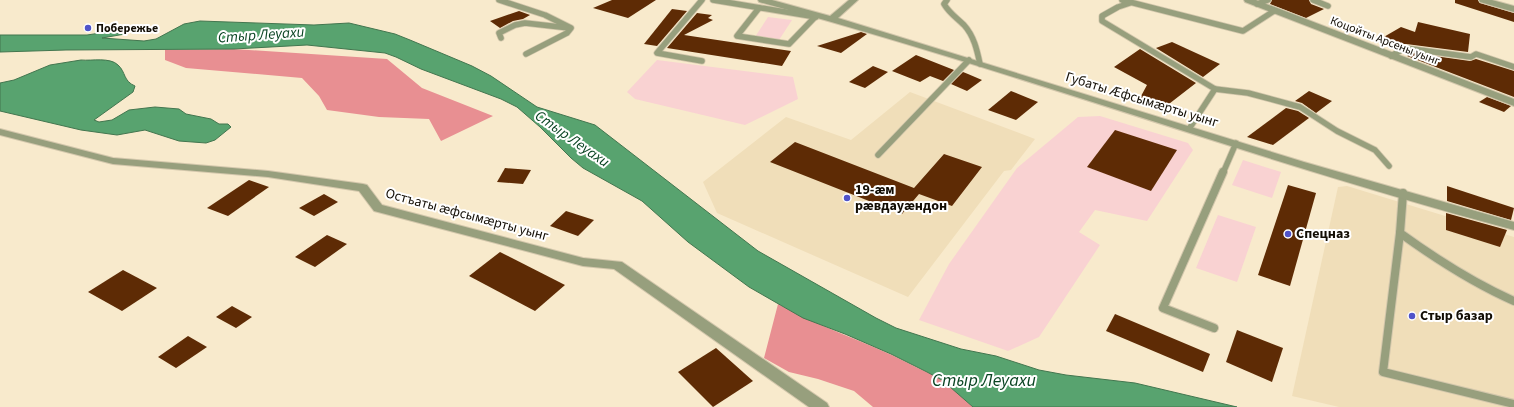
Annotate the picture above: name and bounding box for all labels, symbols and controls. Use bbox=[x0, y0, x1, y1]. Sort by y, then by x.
street label: Коцойты Арсены уынг bbox=[1328, 12, 1442, 70]
place label: Побережье bbox=[96, 20, 158, 37]
water label: Стыр Леуахи bbox=[217, 21, 305, 48]
marker: Побережье bbox=[83, 23, 93, 33]
street label: Губаты Æфсымæрты уынг bbox=[1063, 67, 1221, 133]
water label: Стыр Леуахи bbox=[531, 106, 614, 173]
place label: 19-æм рӕвдауӕндон bbox=[855, 180, 947, 216]
street label: Остъаты æфсымæрты уынг bbox=[383, 184, 551, 246]
marker: 19-æм рӕвдауӕндон bbox=[842, 193, 852, 203]
place label: Спецназ bbox=[1296, 224, 1350, 244]
marker: Спецназ bbox=[1283, 229, 1293, 239]
place label: Стыр базар bbox=[1420, 306, 1493, 326]
marker: Стыр базар bbox=[1407, 311, 1417, 321]
water label: Стыр Леуахи bbox=[932, 368, 1036, 393]

